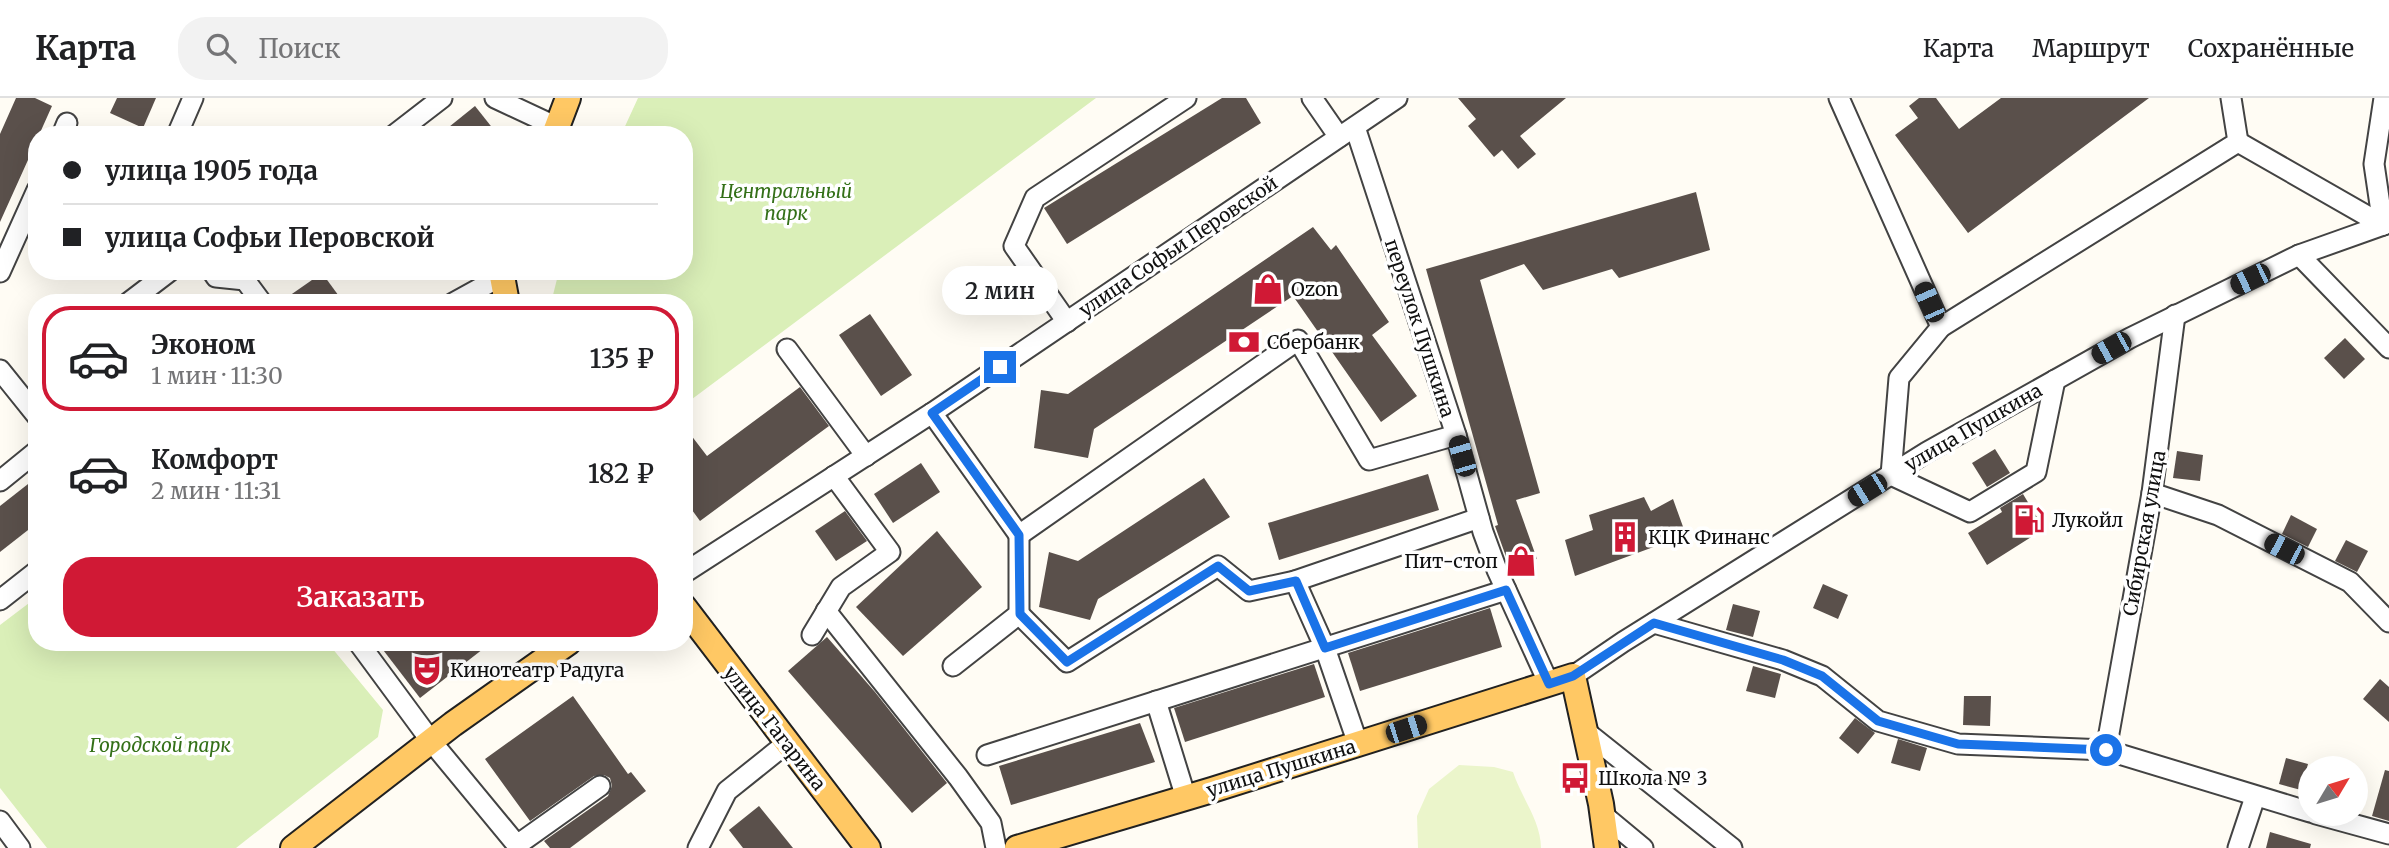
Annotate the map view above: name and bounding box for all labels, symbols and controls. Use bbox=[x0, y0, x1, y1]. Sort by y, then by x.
search box bbox=[178, 17, 668, 80]
text: Карта bbox=[35, 28, 136, 69]
icon: search bbox=[202, 29, 240, 67]
text: Поиск bbox=[258, 32, 341, 65]
text: Карта bbox=[1923, 33, 1994, 64]
text: Маршрут bbox=[2032, 33, 2150, 64]
text: Сохранённые bbox=[2188, 33, 2354, 64]
text: улица 1905 года bbox=[105, 154, 318, 187]
street label: улица Софьи Перовской bbox=[1074, 170, 1282, 322]
park label: Центральный парк bbox=[720, 179, 852, 225]
text: улица Софьи Перовской bbox=[105, 221, 435, 254]
street label: переулок Пушкина bbox=[1380, 236, 1460, 420]
car bbox=[2227, 260, 2274, 298]
callout: 2 мин bbox=[942, 266, 1058, 314]
shop icon: Ozon bbox=[1251, 272, 1285, 306]
text: 2 мин bbox=[965, 276, 1035, 305]
place label: Ozon bbox=[1291, 277, 1339, 301]
car bbox=[1911, 279, 1948, 325]
bank icon: Сбербанк bbox=[1227, 325, 1261, 359]
icon: car bbox=[67, 327, 130, 390]
text: Эконом bbox=[151, 328, 256, 361]
car bbox=[2088, 329, 2135, 367]
place label: Сбербанк bbox=[1267, 330, 1360, 354]
text: 135 ₽ bbox=[590, 342, 654, 375]
route end bbox=[984, 351, 1016, 383]
text: 1 мин · 11:30 bbox=[151, 361, 283, 390]
street label: улица Пушкина bbox=[1900, 378, 2046, 476]
car bbox=[1447, 433, 1478, 479]
icon: car bbox=[67, 442, 130, 505]
text: Комфорт bbox=[151, 443, 278, 476]
street label: Сибирская улица bbox=[2118, 448, 2170, 618]
text: 182 ₽ bbox=[588, 457, 654, 490]
car bbox=[1844, 470, 1891, 510]
text: 2 мин · 11:31 bbox=[151, 476, 281, 505]
fuel station icon: Лукойл bbox=[2012, 503, 2046, 537]
place label: Лукойл bbox=[2052, 508, 2123, 532]
building icon: КЦК Финанс bbox=[1608, 520, 1642, 554]
place label: КЦК Финанс bbox=[1648, 525, 1770, 549]
car bbox=[2261, 530, 2308, 568]
shop icon: Пит-стоп bbox=[1504, 544, 1538, 578]
place label: Пит-стоп bbox=[1404, 549, 1498, 573]
button: Заказать bbox=[63, 557, 658, 637]
theatre icon: Кинотеатр Радуга bbox=[410, 653, 444, 687]
place label: Кинотеатр Радуга bbox=[450, 658, 624, 682]
street label: улица Гагарина bbox=[719, 661, 831, 795]
car bbox=[1383, 713, 1430, 745]
park label: Городской парк bbox=[89, 733, 231, 757]
street label: улица Пушкина bbox=[1203, 734, 1359, 802]
route start bbox=[2090, 734, 2122, 766]
north arrow bbox=[2298, 756, 2368, 826]
map controls bbox=[2298, 756, 2368, 826]
bus stop icon: Школа № 3 bbox=[1558, 761, 1592, 795]
place label: Школа № 3 bbox=[1598, 766, 1708, 790]

